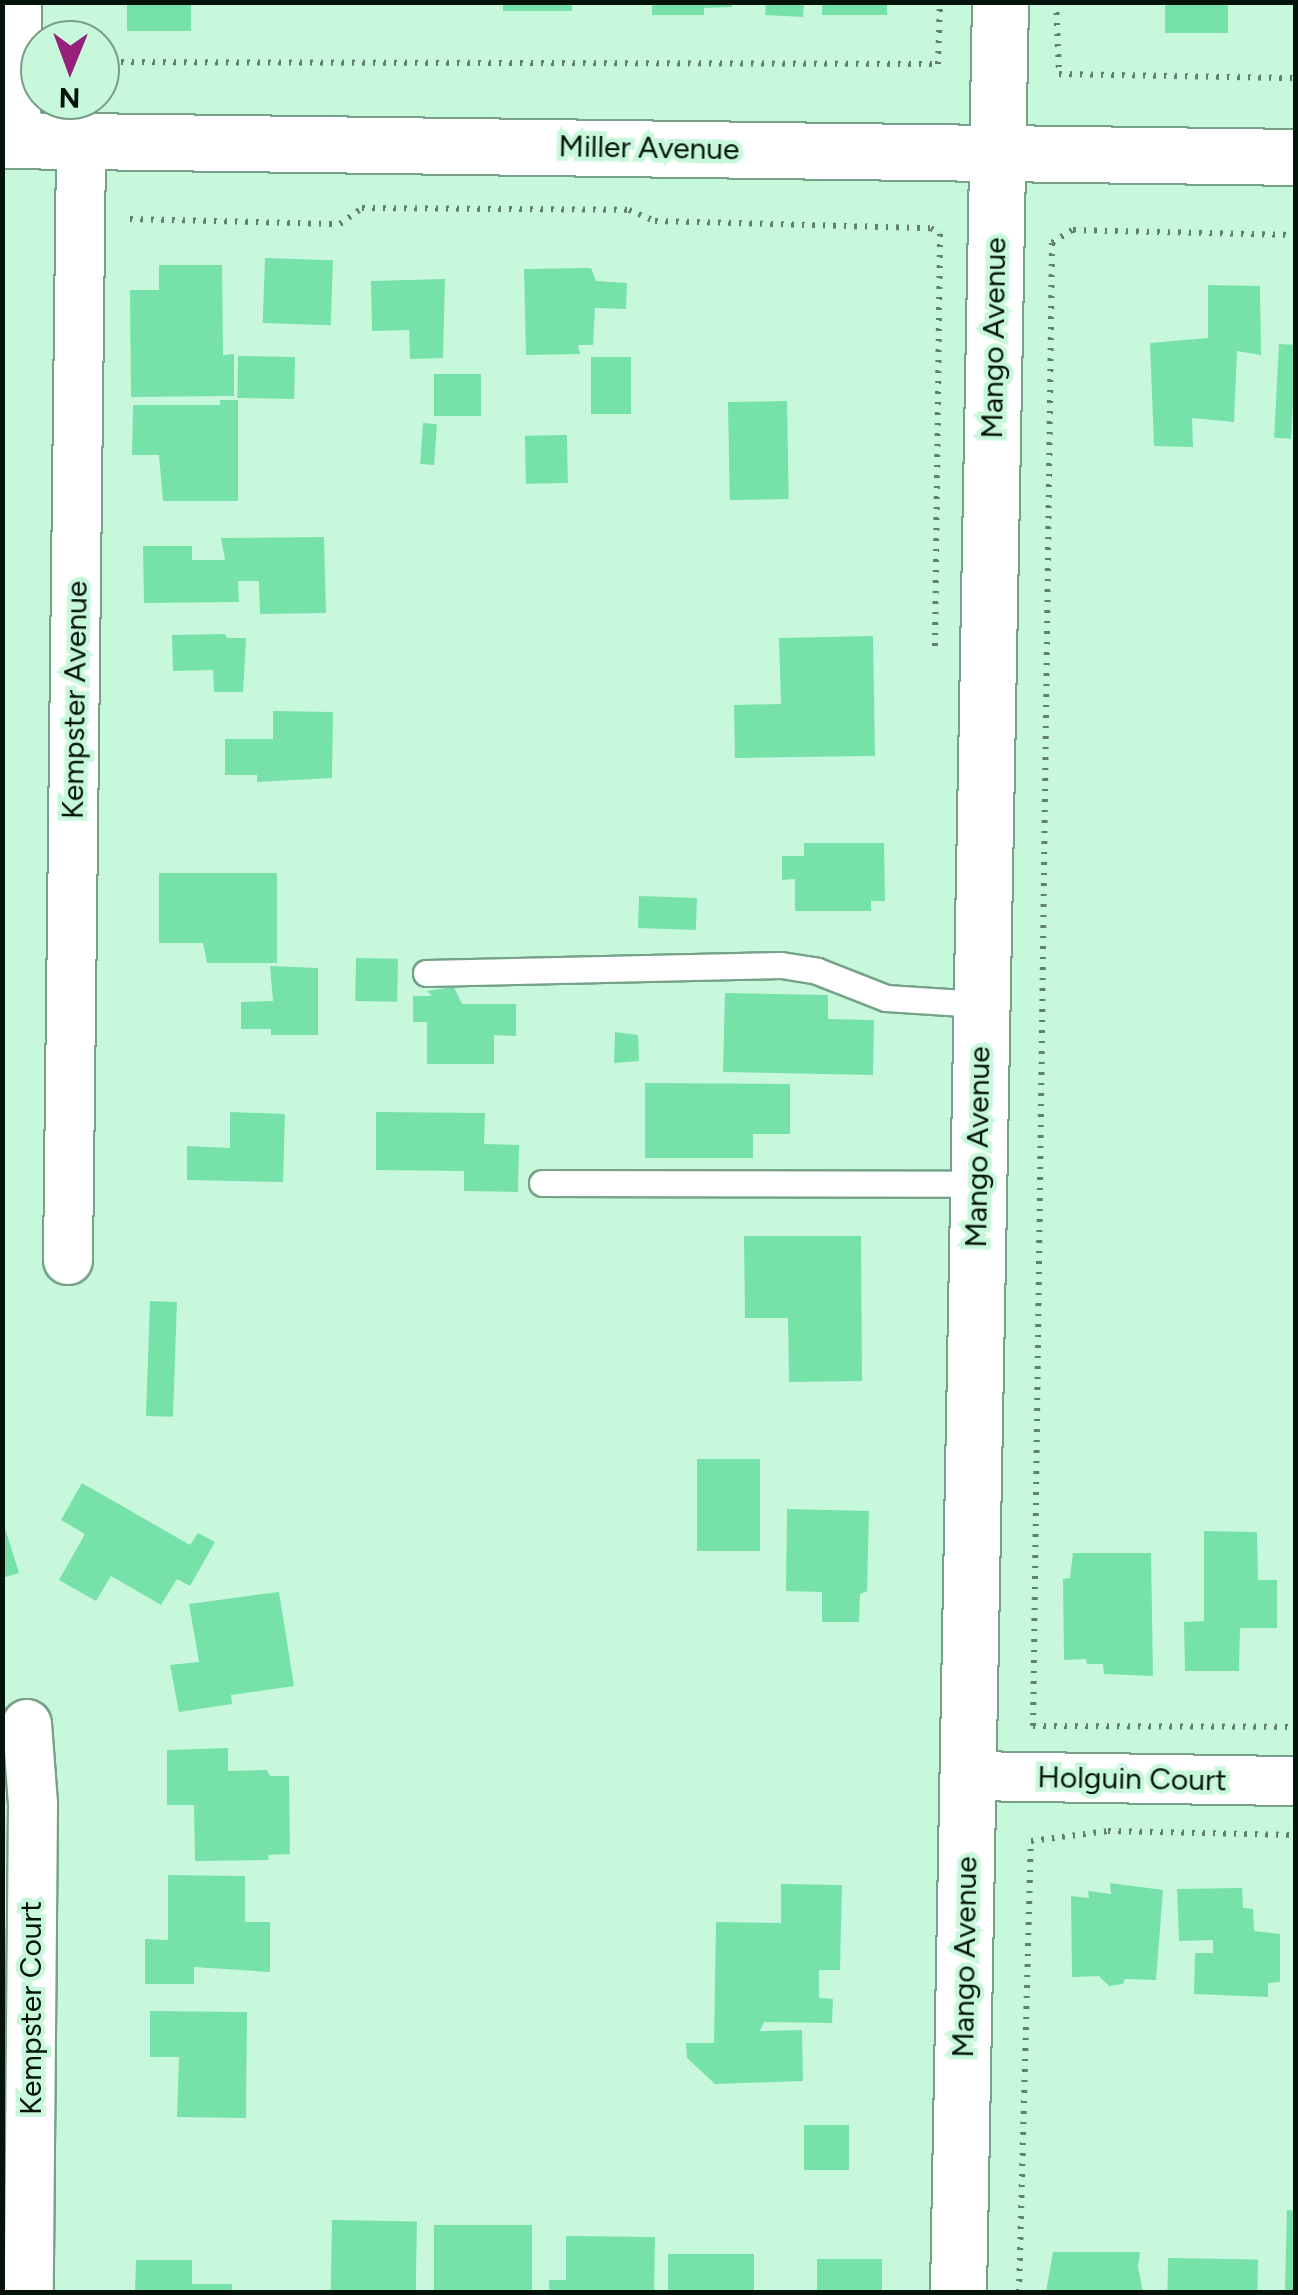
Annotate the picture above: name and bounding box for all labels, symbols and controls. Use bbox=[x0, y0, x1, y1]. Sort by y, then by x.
north arrow bbox=[20, 20, 120, 120]
text: N bbox=[58, 81, 81, 115]
street label: Miller Avenue bbox=[558, 128, 740, 168]
street label: Mango Avenue bbox=[974, 237, 1014, 439]
street label: Kempster Avenue bbox=[55, 581, 95, 819]
street label: Mango Avenue bbox=[958, 1046, 998, 1248]
street label: Holguin Court bbox=[1037, 1759, 1227, 1799]
street label: Mango Avenue bbox=[945, 1856, 985, 2058]
street label: Kempster Court bbox=[13, 1901, 49, 2115]

